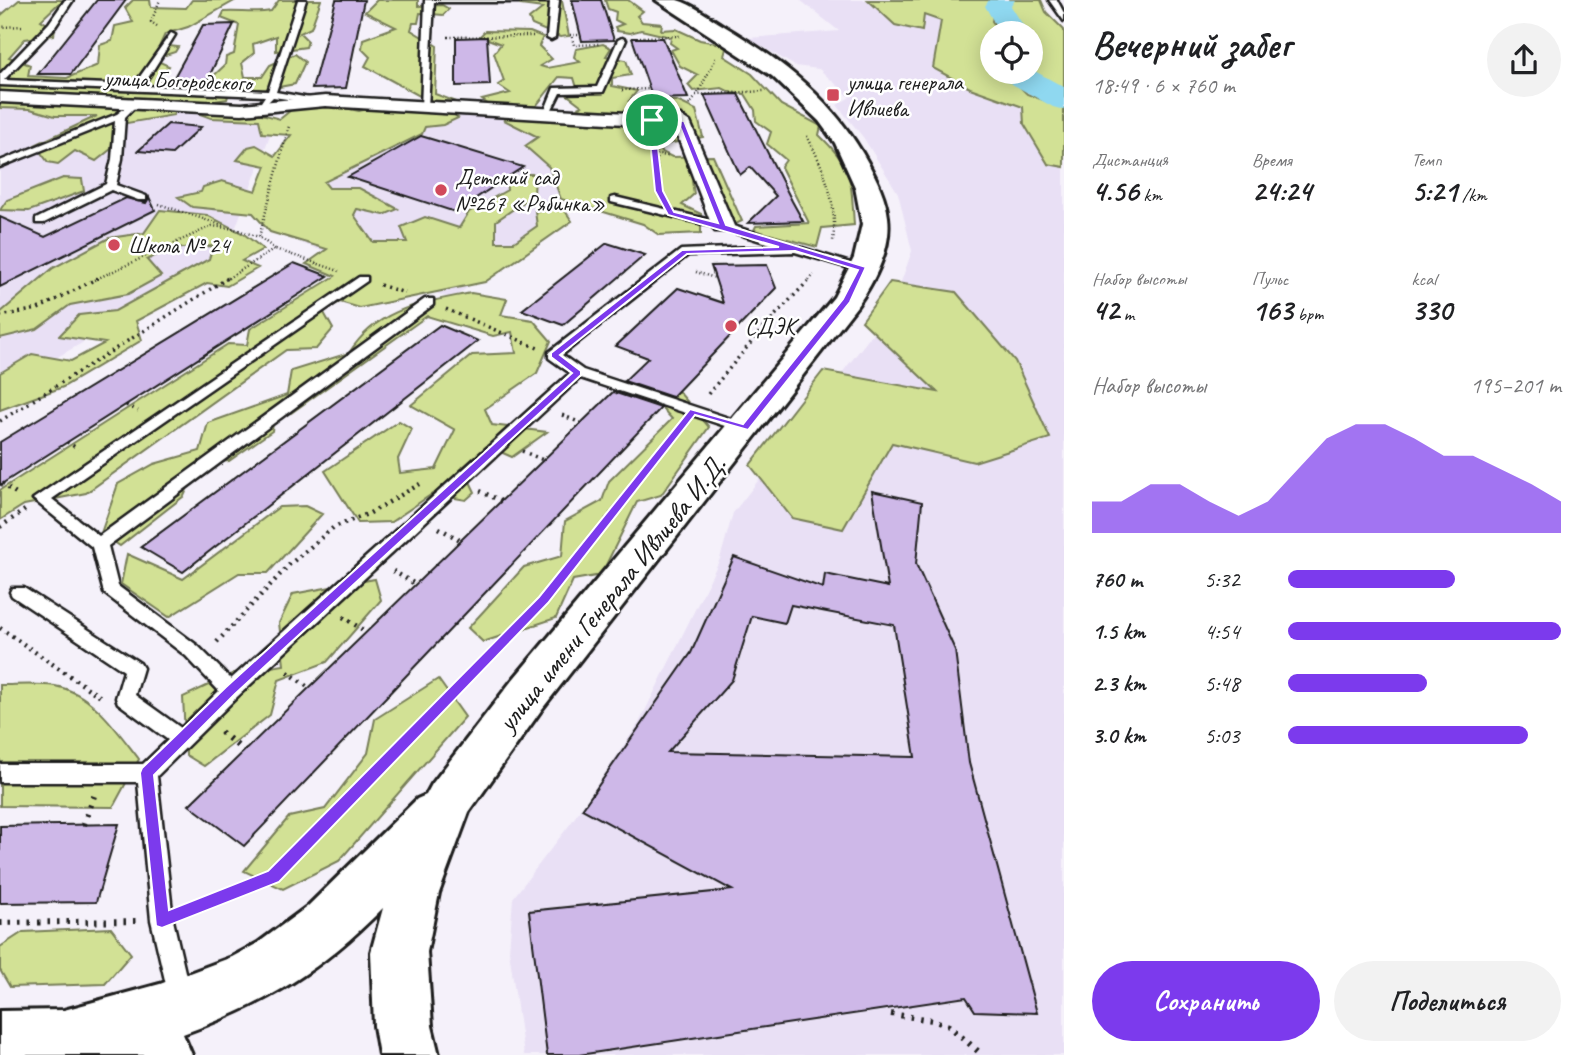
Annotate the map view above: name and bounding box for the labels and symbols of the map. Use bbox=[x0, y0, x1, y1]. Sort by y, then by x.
street label: улица Богородского bbox=[102, 63, 255, 98]
place label: улица генерала Ивлиева bbox=[845, 68, 965, 123]
marker: улица генерала Ивлиева bbox=[825, 87, 841, 103]
pin bbox=[622, 90, 682, 150]
place label: Детский сад №267 «Рябинка» bbox=[455, 163, 605, 218]
marker: Детский сад №267 «Рябинка» bbox=[433, 182, 449, 198]
place label: Школа № 24 bbox=[128, 231, 232, 260]
marker: Школа № 24 bbox=[106, 237, 122, 253]
place label: СДЭК bbox=[745, 312, 800, 341]
marker: СДЭК bbox=[723, 318, 739, 334]
street label: улица имени Генерала Ивлиева И.Д. bbox=[488, 448, 734, 740]

